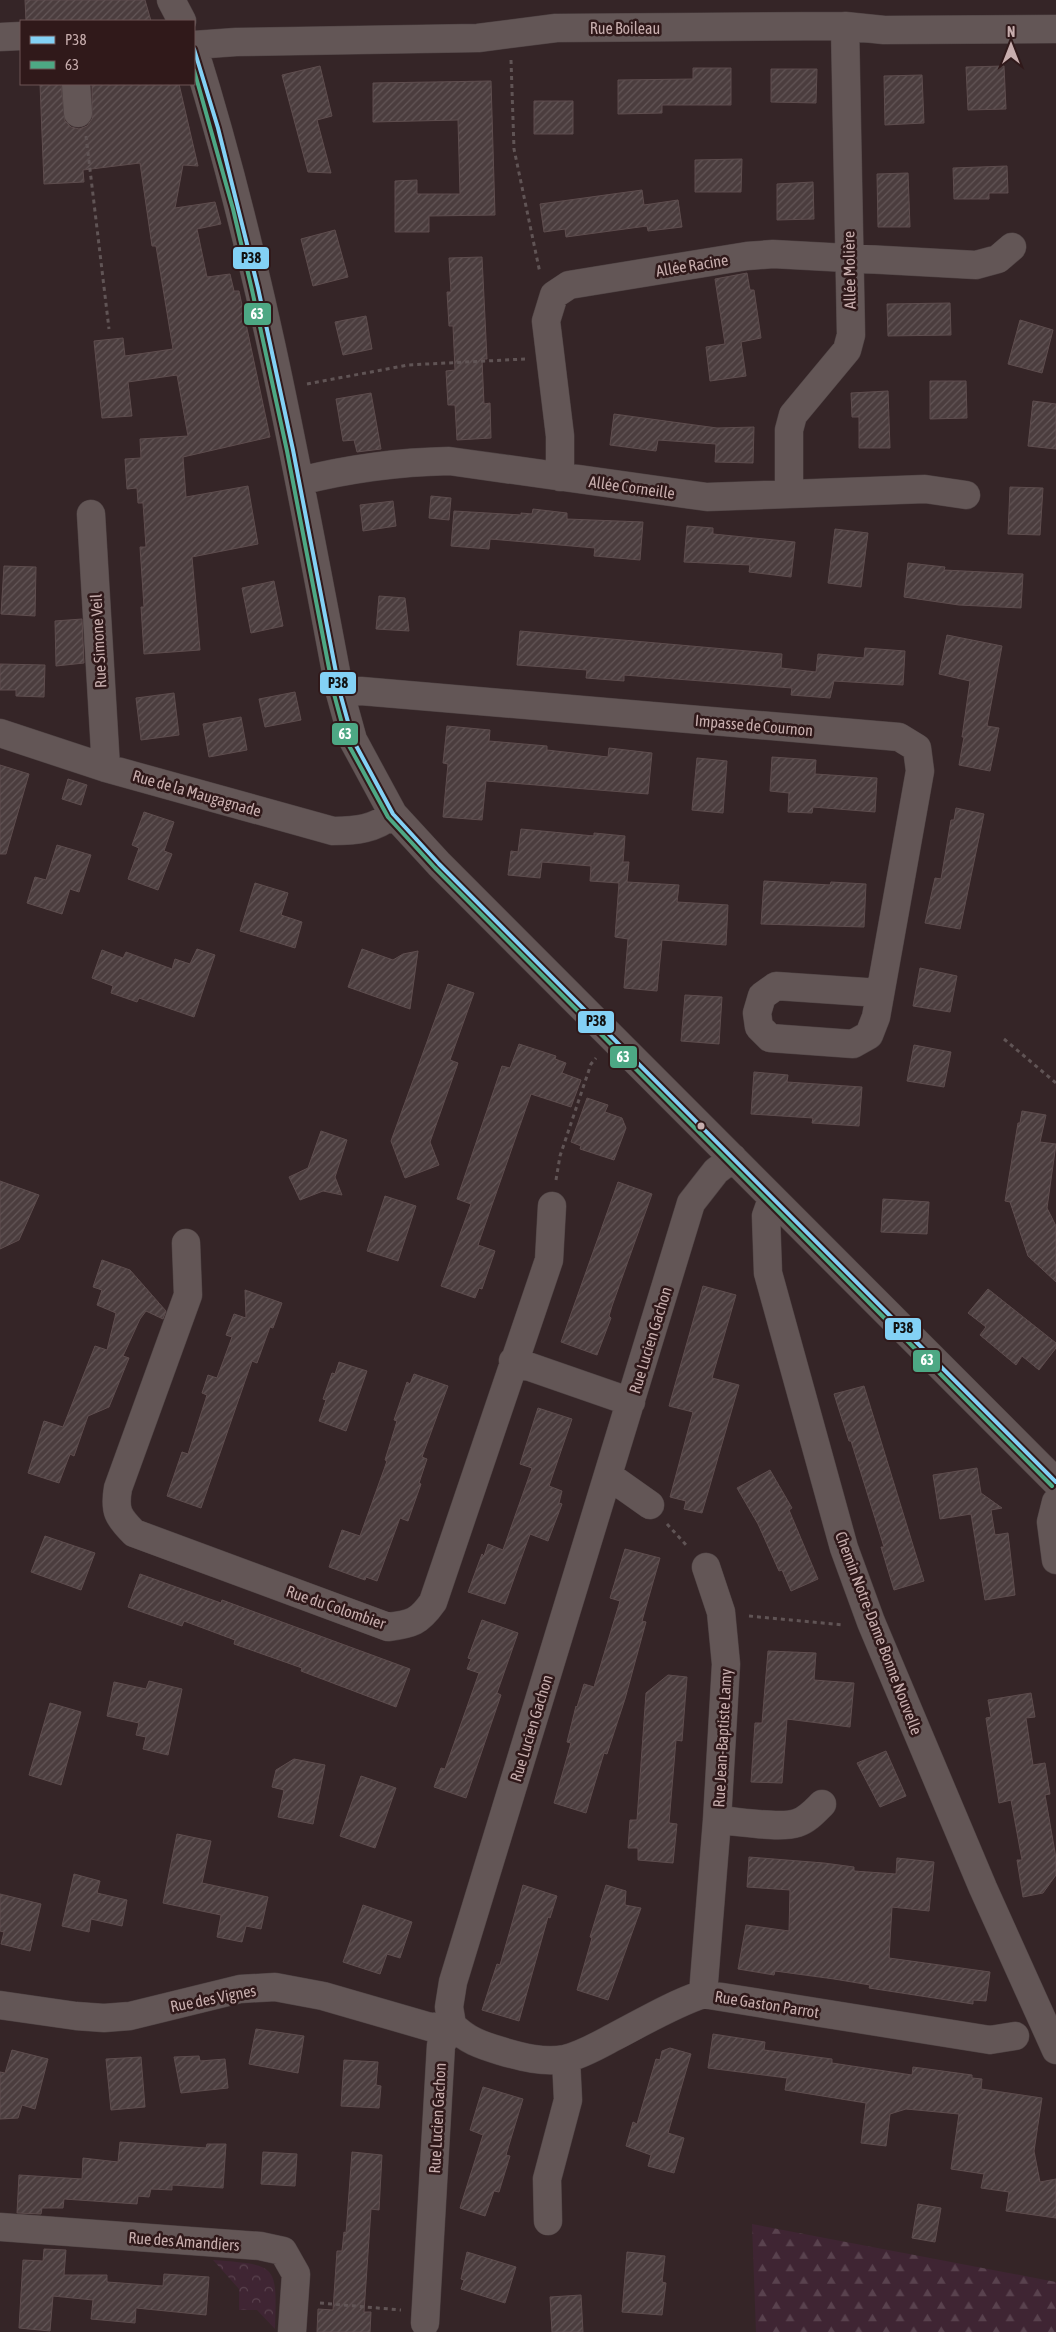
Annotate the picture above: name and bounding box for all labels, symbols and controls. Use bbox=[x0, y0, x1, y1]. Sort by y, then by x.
street label: Rue Boileau bbox=[590, 19, 660, 37]
legend bbox=[20, 20, 195, 85]
north arrow bbox=[986, 20, 1036, 70]
text: N bbox=[1007, 24, 1015, 40]
text: P38 bbox=[65, 31, 86, 48]
text: 63 bbox=[65, 56, 79, 73]
street label: Allée Molière bbox=[839, 231, 859, 309]
line badge: P38 bbox=[232, 246, 270, 270]
text: P38 bbox=[241, 250, 261, 266]
street label: Allée Racine bbox=[655, 250, 729, 280]
line badge: 63 bbox=[243, 302, 272, 326]
text: 63 bbox=[250, 306, 264, 322]
street label: Allée Corneille bbox=[588, 472, 676, 502]
street label: Rue Simone Veil bbox=[87, 593, 109, 689]
line badge: P38 bbox=[319, 671, 357, 695]
text: P38 bbox=[328, 675, 348, 691]
street label: Impasse de Cournon bbox=[694, 711, 814, 740]
line badge: 63 bbox=[331, 722, 359, 746]
text: 63 bbox=[338, 726, 352, 742]
street label: Rue de la Maugagnade bbox=[130, 766, 263, 821]
line badge: P38 bbox=[577, 1010, 615, 1034]
text: P38 bbox=[586, 1013, 606, 1029]
line badge: 63 bbox=[609, 1045, 638, 1069]
text: 63 bbox=[616, 1049, 630, 1065]
unlabelled marker bbox=[696, 1121, 706, 1131]
street label: Rue Lucien Gachon bbox=[625, 1284, 675, 1396]
line badge: P38 bbox=[884, 1317, 922, 1341]
text: P38 bbox=[893, 1320, 913, 1336]
line badge: 63 bbox=[912, 1349, 941, 1373]
text: 63 bbox=[920, 1352, 934, 1368]
street label: Chemin Notre-Dame Bonne Nouvelle bbox=[832, 1529, 926, 1737]
street label: Rue du Colombier bbox=[284, 1582, 388, 1632]
street label: Rue Jean-Baptiste Lamy bbox=[709, 1668, 736, 1808]
street label: Rue Lucien Gachon bbox=[506, 1672, 556, 1784]
street label: Rue des Vignes bbox=[169, 1981, 258, 2016]
street label: Rue Gaston Parrot bbox=[714, 1987, 821, 2021]
street label: Rue Lucien Gachon bbox=[425, 2062, 449, 2174]
street label: Rue des Amandiers bbox=[128, 2228, 240, 2254]

